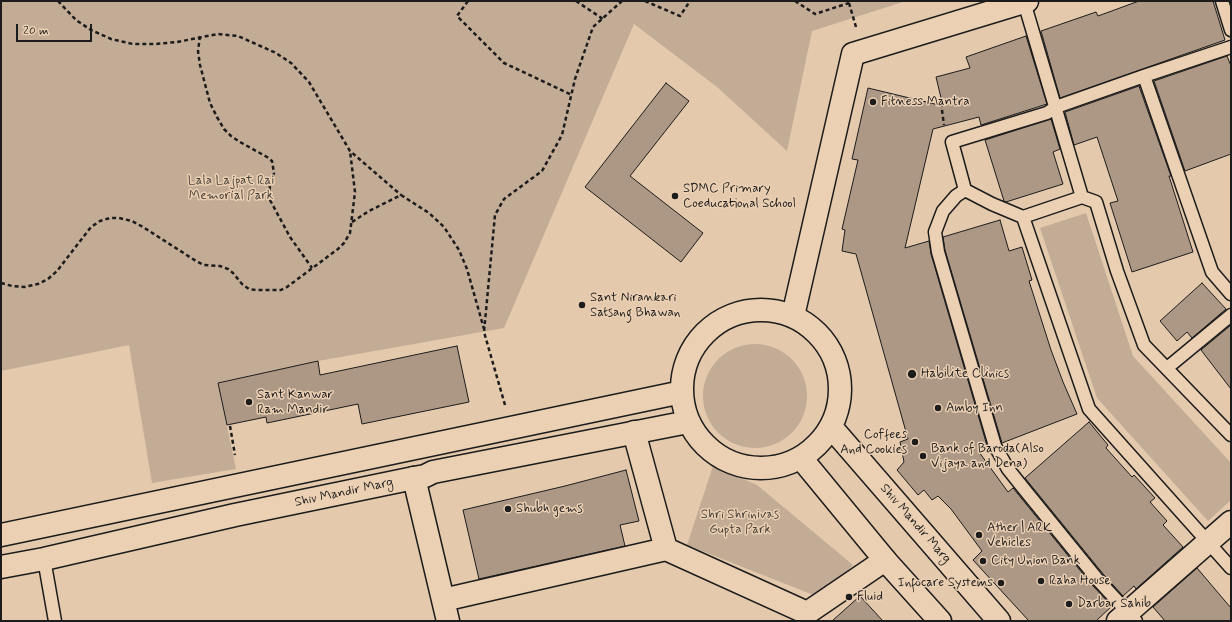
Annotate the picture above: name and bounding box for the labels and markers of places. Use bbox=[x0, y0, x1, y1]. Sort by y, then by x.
place label: Fitness Mantra bbox=[881, 94, 970, 110]
marker: Fitness Mantra bbox=[868, 97, 878, 107]
place label: SDMC Primary Coeducational School bbox=[683, 181, 796, 212]
marker: SDMC Primary Coeducational School bbox=[670, 191, 680, 201]
place label: Sant Nirankari Satsang Bhawan bbox=[590, 290, 680, 321]
marker: Sant Nirankari Satsang Bhawan bbox=[577, 300, 587, 310]
place label: Habilite Clinics bbox=[921, 366, 1009, 382]
marker: Habilite Clinics bbox=[906, 368, 918, 380]
place label: Sant Kanwar Ram Mandir bbox=[257, 387, 333, 418]
marker: Sant Kanwar Ram Mandir bbox=[244, 397, 254, 407]
place label: Amby Inn bbox=[946, 400, 1003, 416]
marker: Amby Inn bbox=[933, 403, 943, 413]
place label: Coffees And Cookies bbox=[840, 427, 907, 458]
marker: Coffees And Cookies bbox=[910, 437, 920, 447]
place label: Bank of Baroda(Also Vijaya and Dena) bbox=[931, 441, 1044, 472]
marker: Bank of Baroda(Also Vijaya and Dena) bbox=[918, 451, 928, 461]
place label: Shubh gems bbox=[516, 501, 583, 517]
marker: Shubh gems bbox=[503, 504, 513, 514]
place label: Ather | ARK Vehicles bbox=[987, 520, 1052, 551]
marker: Ather | ARK Vehicles bbox=[974, 530, 984, 540]
place label: City Union Bank bbox=[991, 553, 1080, 569]
marker: City Union Bank bbox=[978, 556, 988, 566]
place label: Raha House bbox=[1049, 573, 1111, 589]
place label: Infocare Systems bbox=[898, 575, 993, 591]
marker: Raha House bbox=[1036, 576, 1046, 586]
marker: Infocare Systems bbox=[996, 578, 1006, 588]
place label: Fluid bbox=[857, 589, 883, 605]
marker: Fluid bbox=[844, 592, 854, 602]
place label: Darbar Sahib bbox=[1077, 596, 1151, 612]
marker: Darbar Sahib bbox=[1064, 599, 1074, 609]

